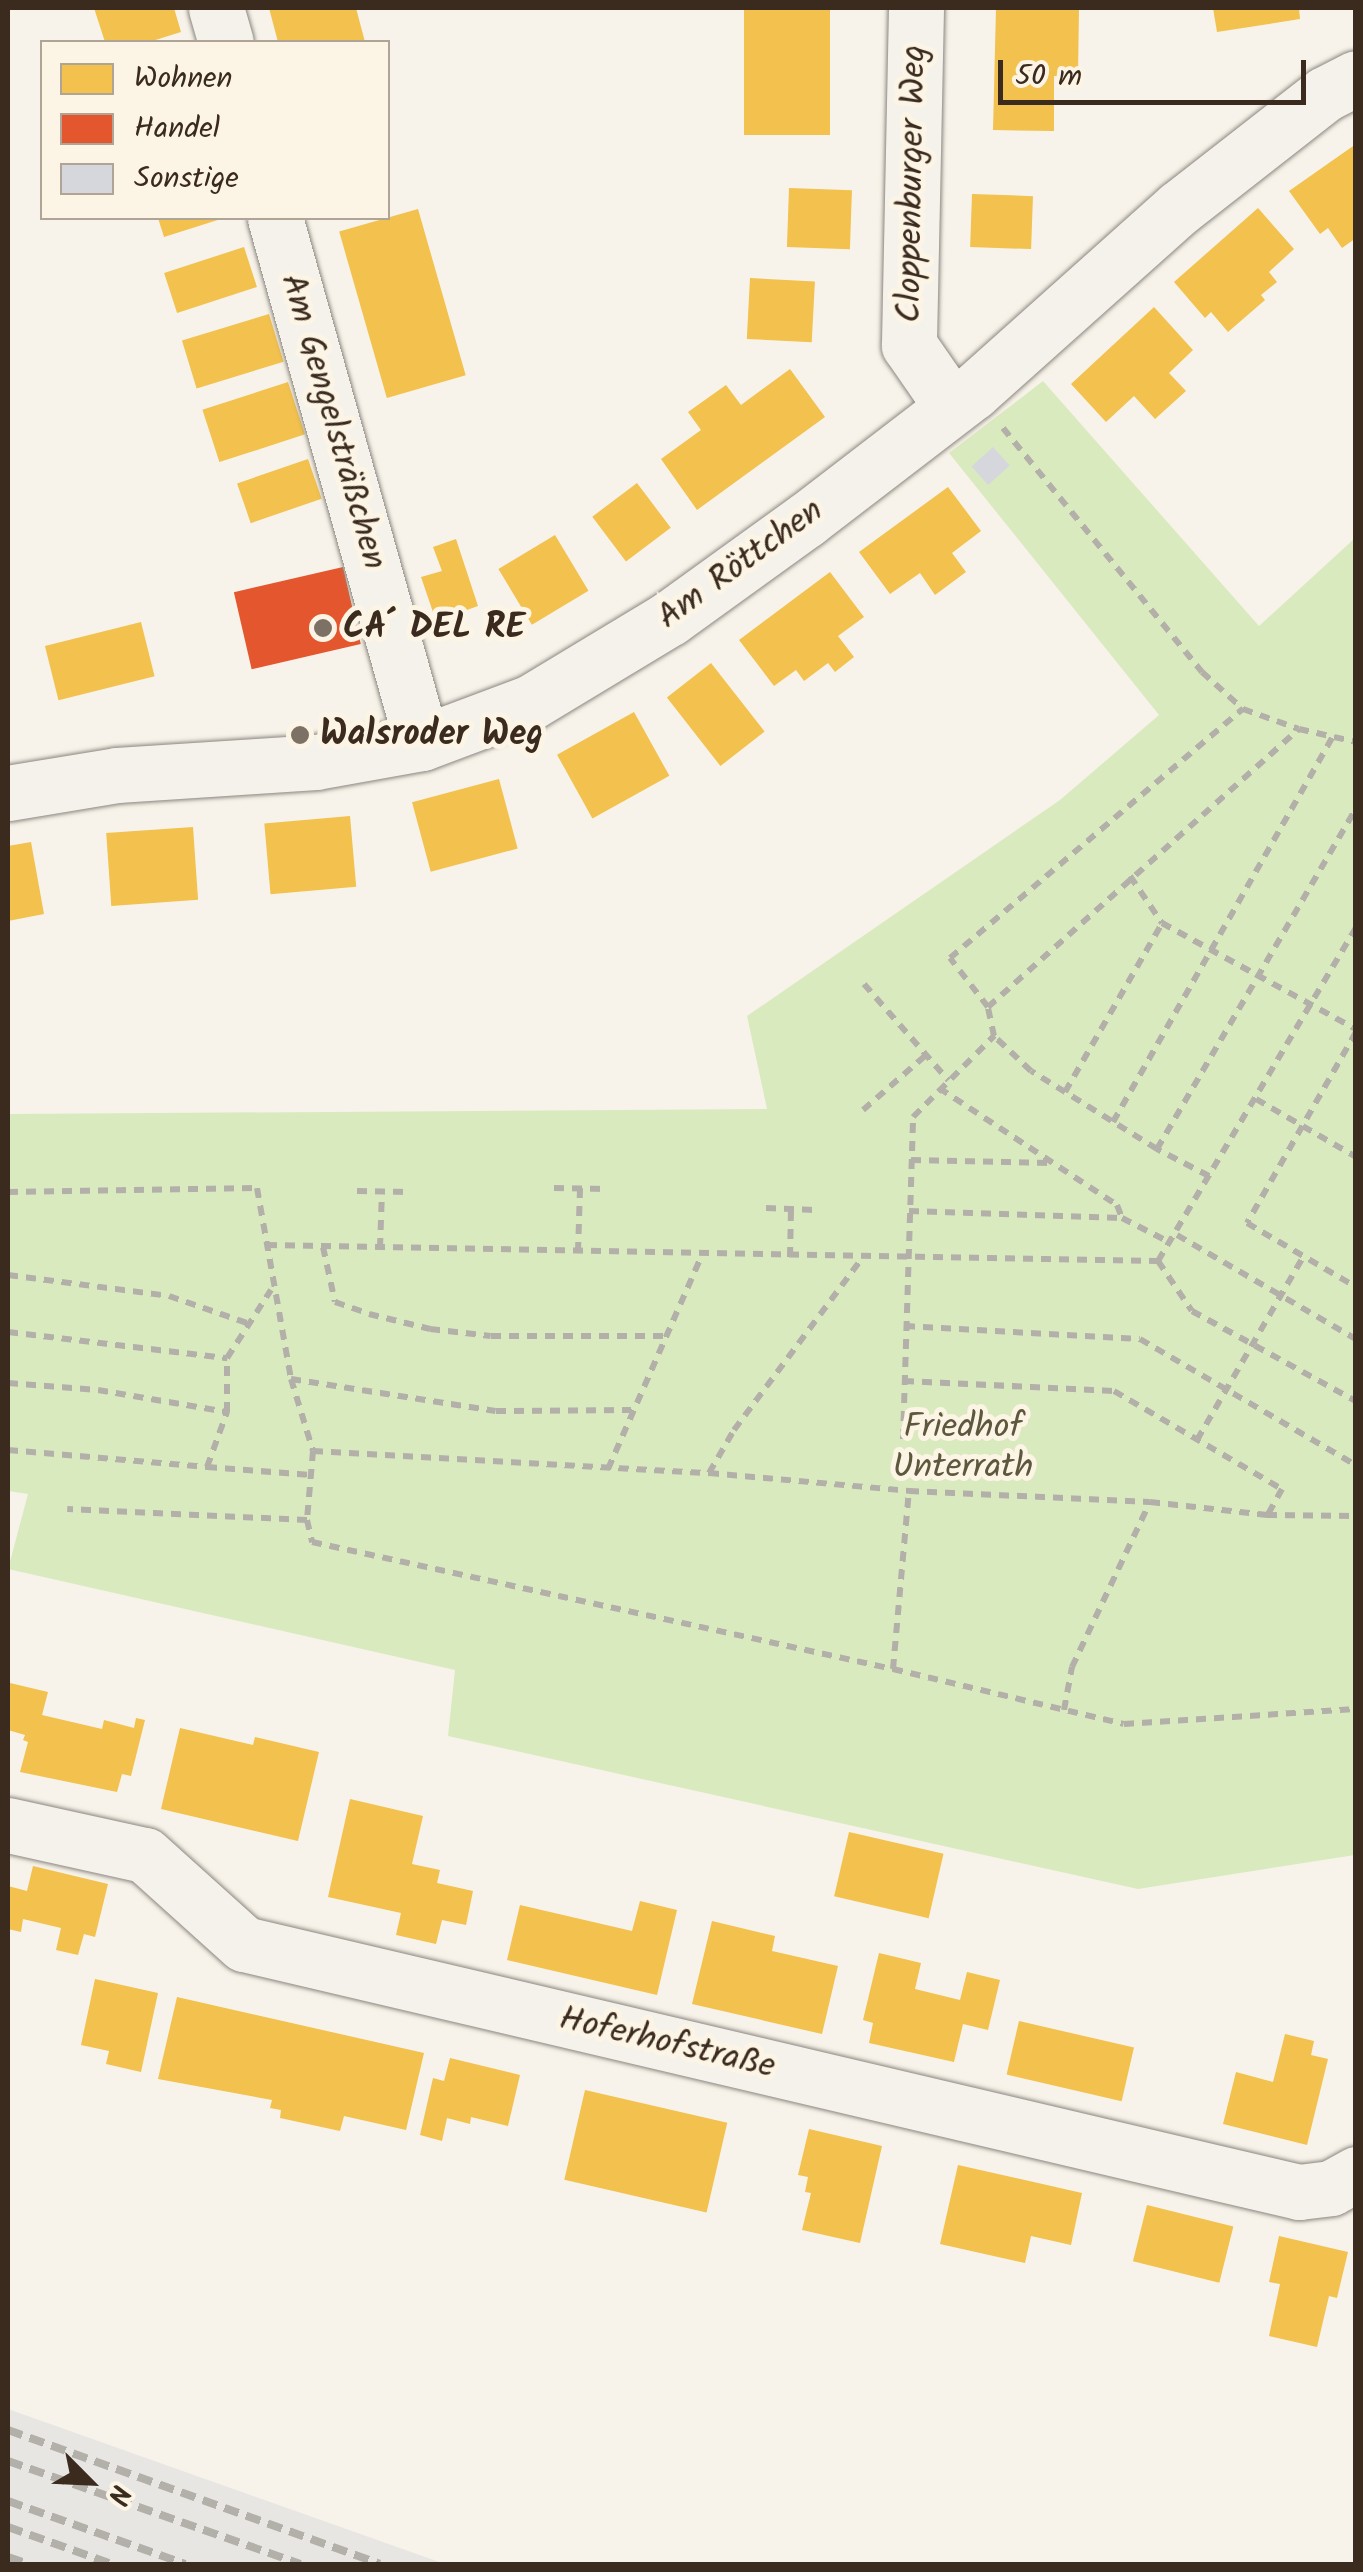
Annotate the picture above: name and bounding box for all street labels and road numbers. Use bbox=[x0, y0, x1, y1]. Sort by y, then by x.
street label: Cloppenburger Weg bbox=[890, 45, 936, 323]
street label: Am Gengelsträßchen bbox=[270, 269, 394, 575]
street label: Am Röttchen bbox=[650, 491, 832, 639]
street label: Hoferhofstraße bbox=[555, 1999, 779, 2089]

